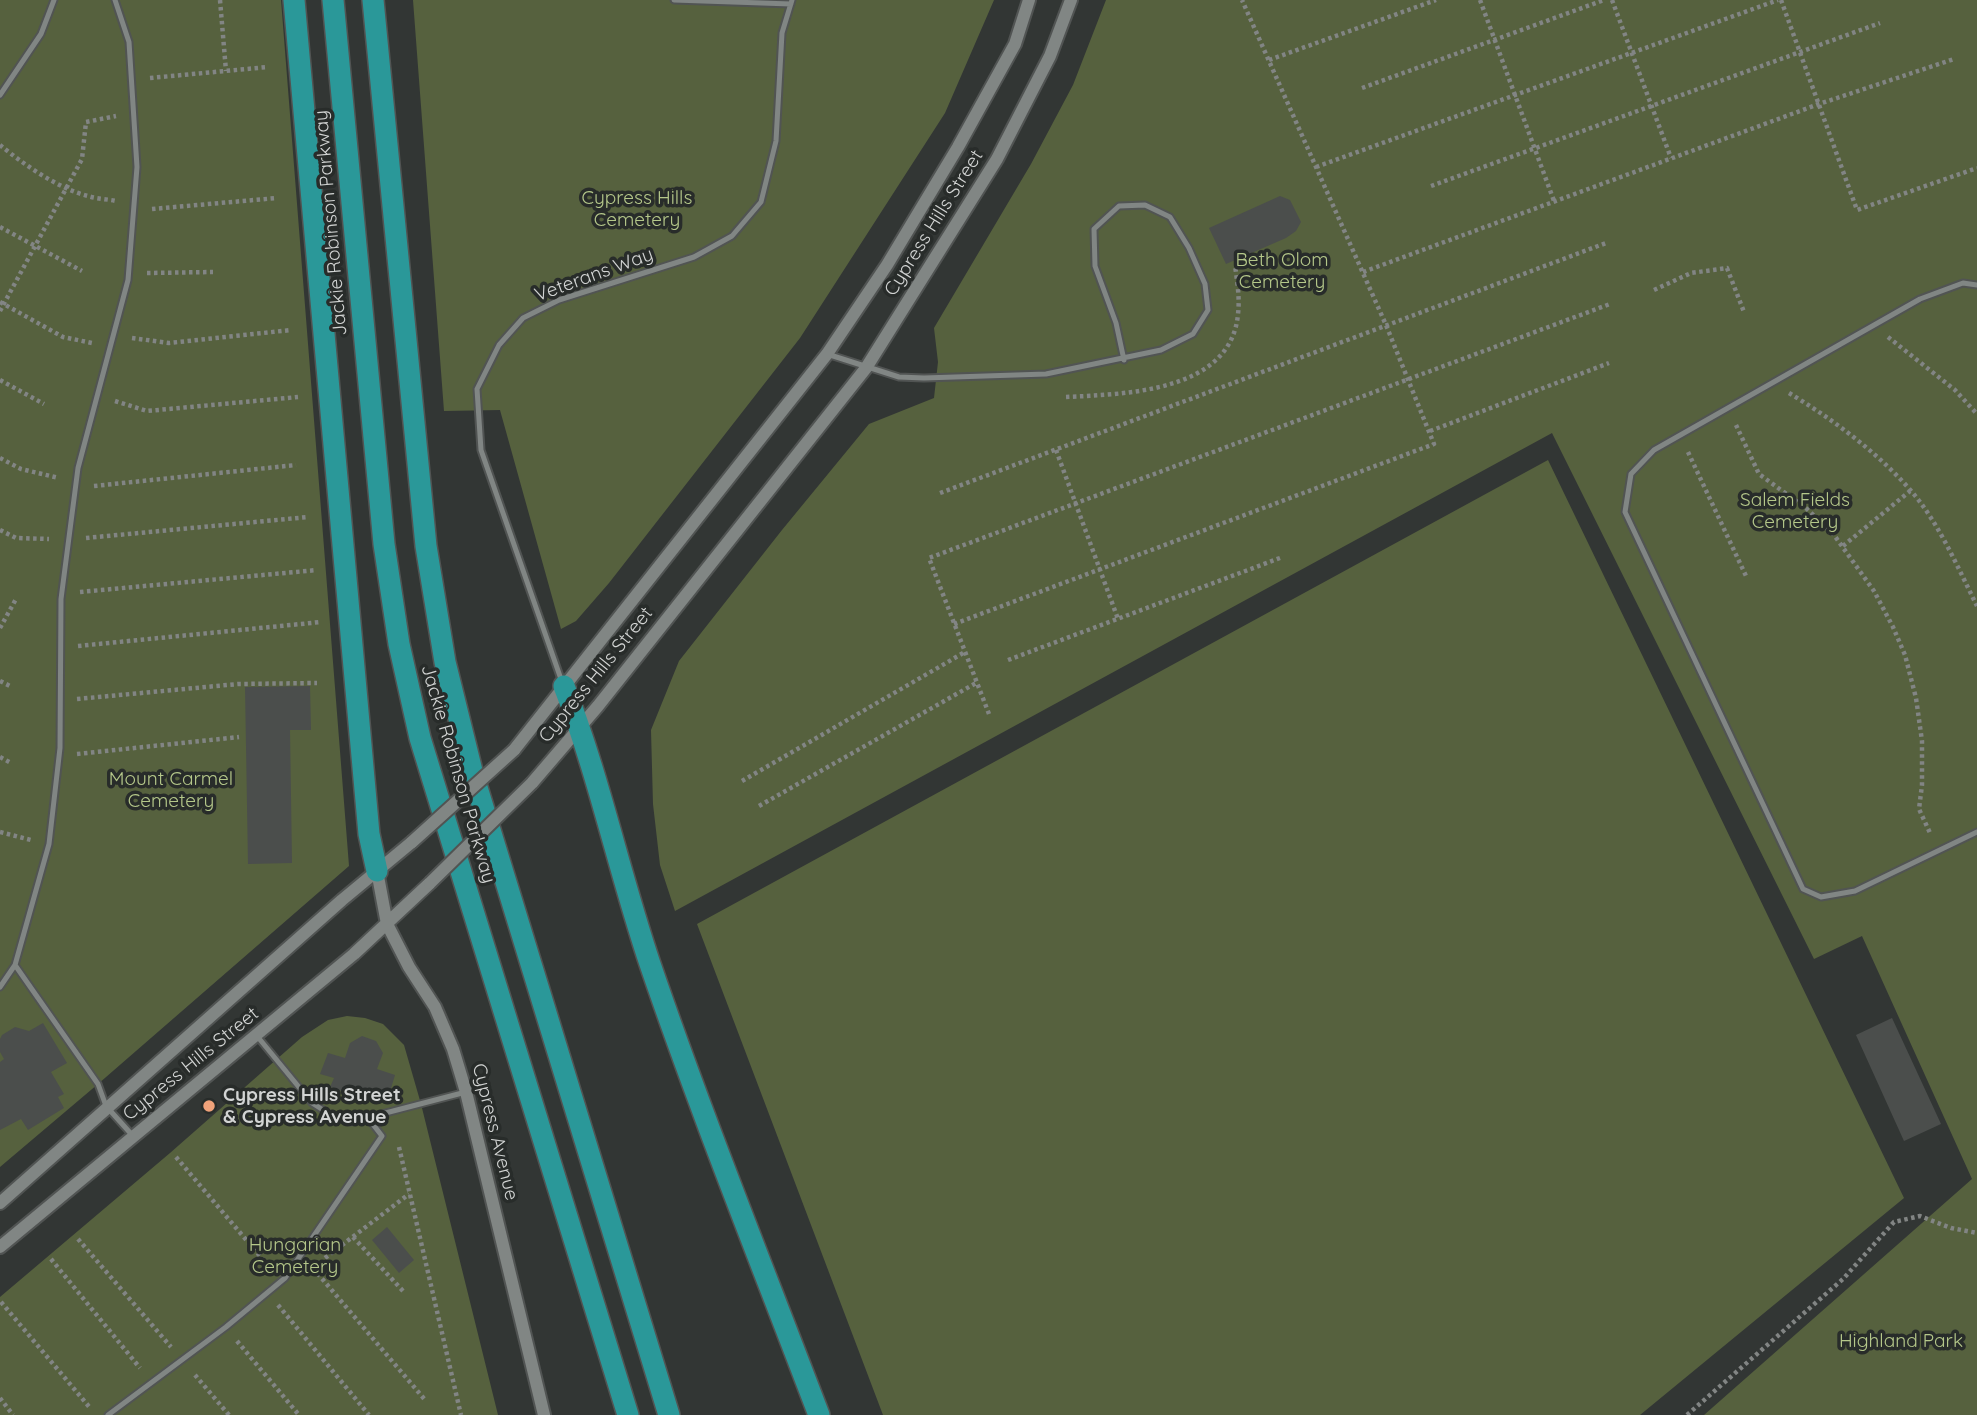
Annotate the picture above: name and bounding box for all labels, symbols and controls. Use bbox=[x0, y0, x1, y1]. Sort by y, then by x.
street label: Jackie Robinson Parkway bbox=[310, 109, 352, 337]
street label: Cypress Hills Street bbox=[880, 146, 988, 300]
park label: Cypress Hills Cemetery bbox=[582, 187, 692, 231]
street label: Veterans Way bbox=[532, 243, 656, 307]
park label: Beth Olom Cemetery bbox=[1235, 249, 1329, 293]
park label: Salem Fields Cemetery bbox=[1740, 489, 1850, 533]
street label: Cypress Hills Street bbox=[534, 603, 658, 747]
street label: Jackie Robinson Parkway bbox=[416, 662, 500, 886]
park label: Mount Carmel Cemetery bbox=[109, 768, 233, 812]
street label: Cypress Hills Street bbox=[119, 1002, 263, 1126]
street label: Cypress Avenue bbox=[467, 1061, 523, 1203]
place label: Cypress Hills Street & Cypress Avenue bbox=[223, 1084, 401, 1128]
marker: Cypress Hills Street & Cypress Avenue bbox=[201, 1098, 217, 1114]
park label: Hungarian Cemetery bbox=[249, 1234, 341, 1278]
park label: Highland Park bbox=[1839, 1330, 1963, 1352]

